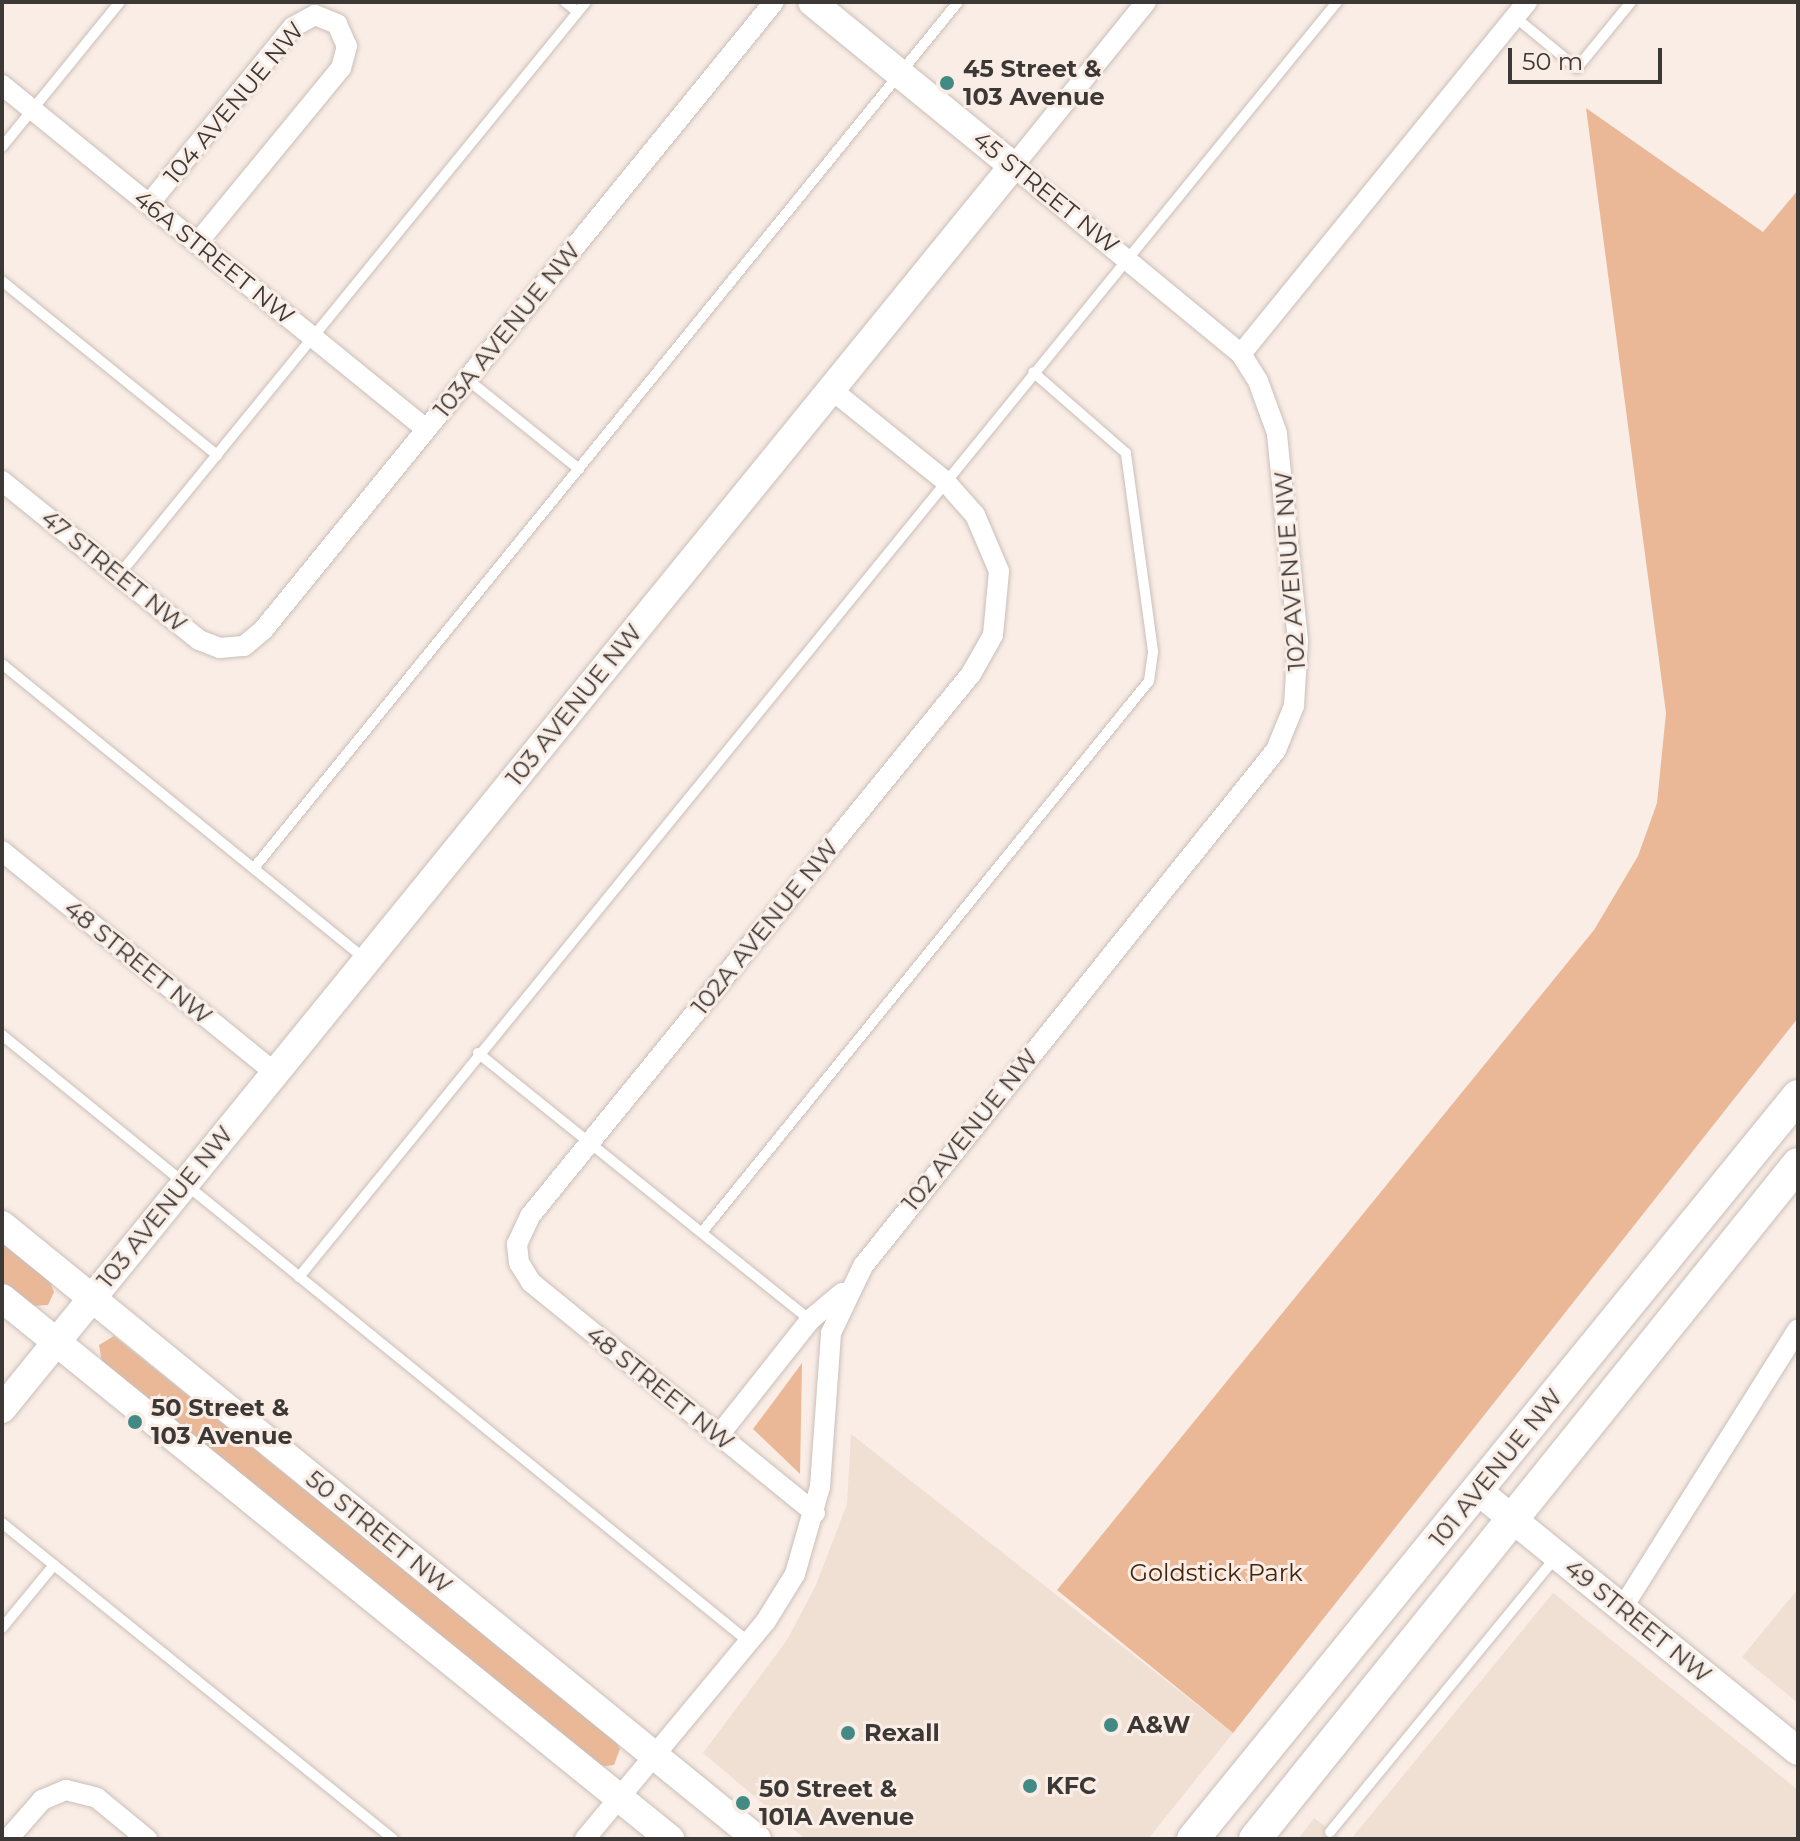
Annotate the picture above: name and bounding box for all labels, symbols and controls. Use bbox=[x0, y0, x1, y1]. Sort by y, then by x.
street label: 104 AVENUE NW bbox=[158, 16, 310, 190]
scale bar bbox=[1512, 32, 1666, 82]
text: 50 m bbox=[1522, 47, 1583, 76]
place label: 45 Street & 103 Avenue bbox=[963, 55, 1105, 111]
marker: 45 Street & 103 Avenue bbox=[938, 74, 956, 92]
street label: 45 STREET NW bbox=[967, 124, 1125, 260]
street label: 46A STREET NW bbox=[128, 184, 300, 330]
street label: 103A AVENUE NW bbox=[428, 237, 586, 423]
street label: 102 AVENUE NW bbox=[1269, 470, 1311, 672]
street label: 47 STREET NW bbox=[35, 504, 193, 638]
street label: 103 AVENUE NW bbox=[500, 618, 648, 792]
street label: 102A AVENUE NW bbox=[685, 834, 845, 1020]
street label: 48 STREET NW bbox=[58, 894, 218, 1030]
street label: 102 AVENUE NW bbox=[896, 1043, 1044, 1217]
street label: 103 AVENUE NW bbox=[91, 1120, 239, 1294]
street label: 48 STREET NW bbox=[580, 1320, 740, 1456]
street label: 101 AVENUE NW bbox=[1423, 1383, 1569, 1553]
place label: 50 Street & 103 Avenue bbox=[151, 1394, 293, 1450]
marker: 50 Street & 103 Avenue bbox=[126, 1413, 144, 1431]
street label: 50 STREET NW bbox=[300, 1464, 458, 1600]
street label: 49 STREET NW bbox=[1559, 1553, 1717, 1689]
park label: Goldstick Park bbox=[1129, 1559, 1303, 1587]
place label: A&W bbox=[1127, 1711, 1190, 1739]
marker: A&W bbox=[1102, 1716, 1120, 1734]
place label: Rexall bbox=[864, 1719, 940, 1747]
marker: Rexall bbox=[839, 1724, 857, 1742]
place label: KFC bbox=[1046, 1772, 1096, 1800]
place label: 50 Street & 101A Avenue bbox=[759, 1775, 914, 1831]
marker: KFC bbox=[1021, 1777, 1039, 1795]
marker: 50 Street & 101A Avenue bbox=[734, 1794, 752, 1812]

